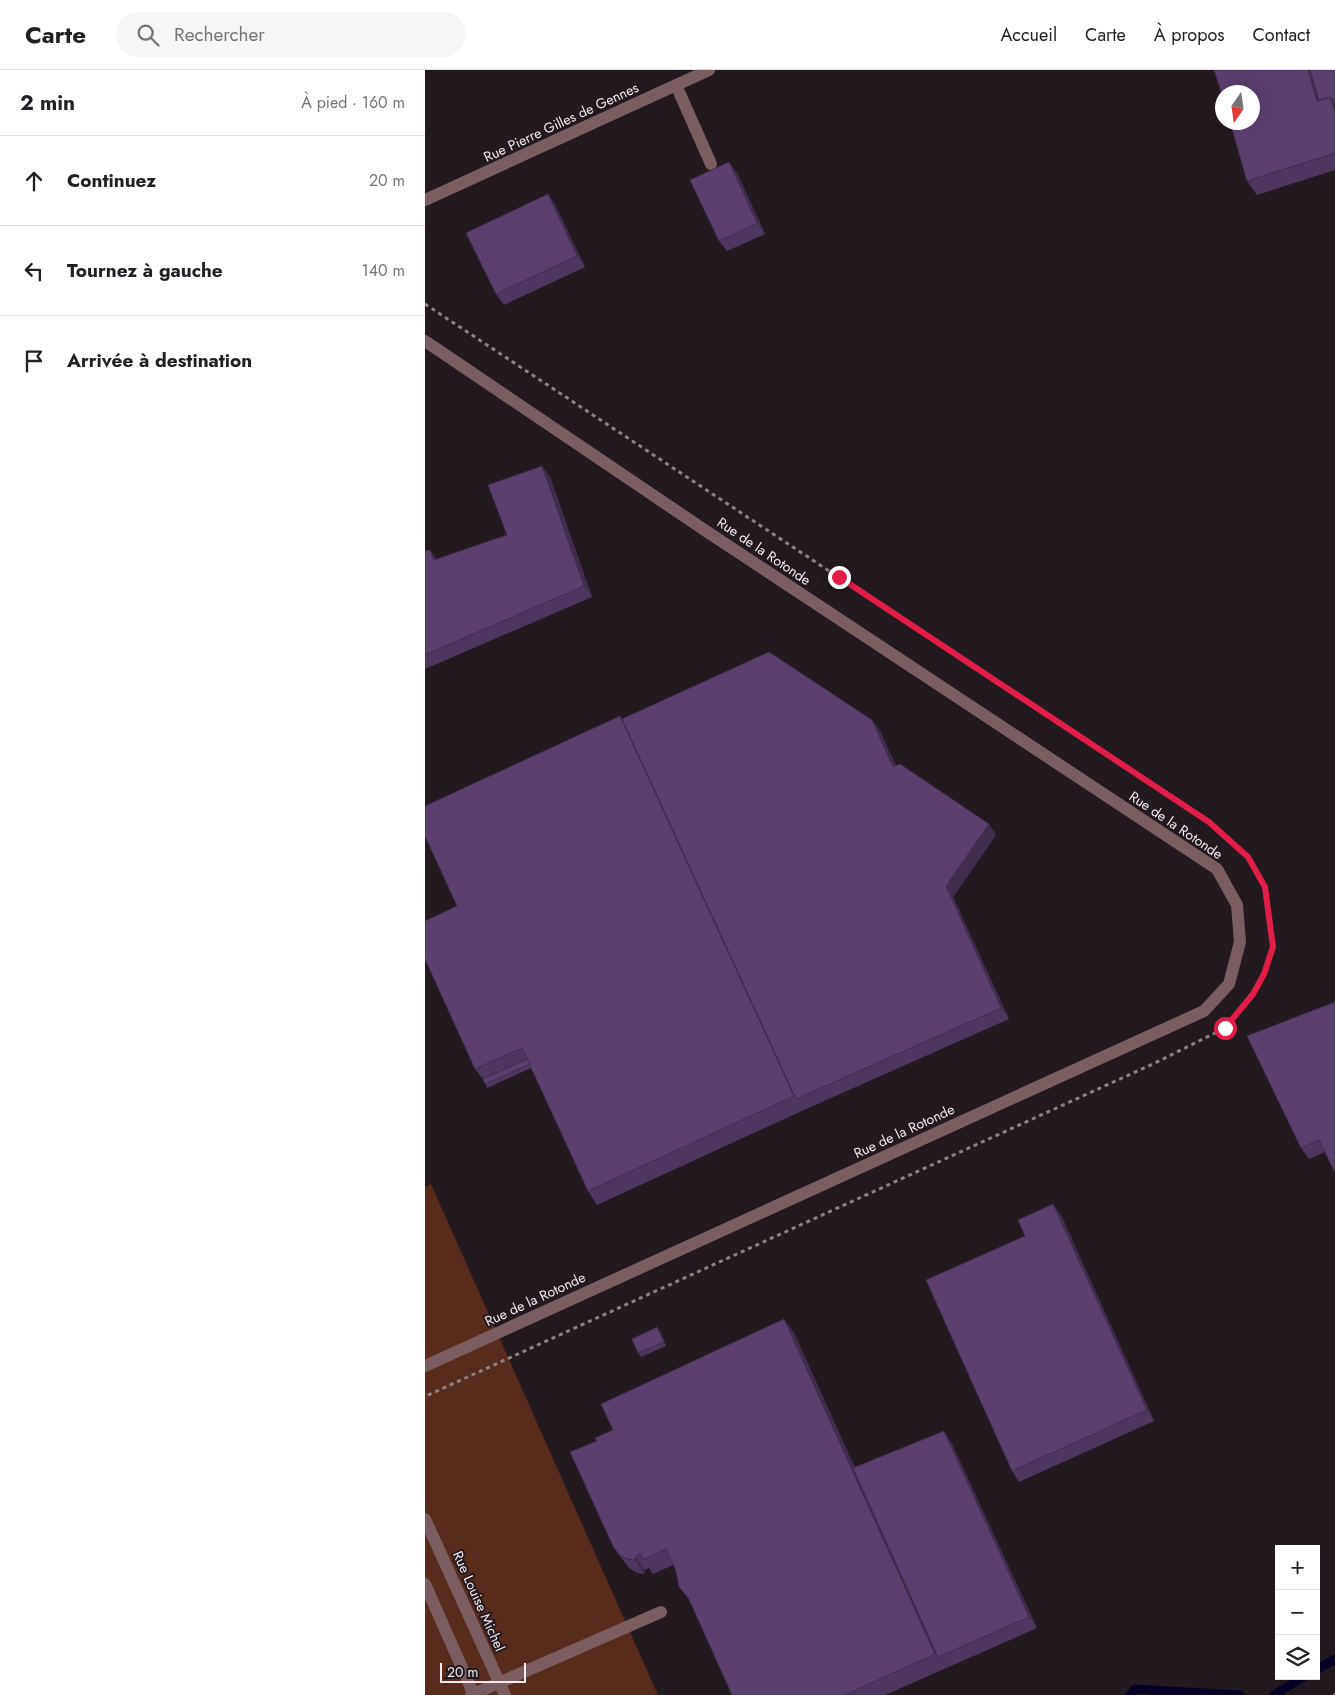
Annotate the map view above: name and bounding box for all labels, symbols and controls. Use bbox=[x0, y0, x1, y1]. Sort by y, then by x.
search box bbox=[116, 12, 466, 57]
text: Carte bbox=[25, 17, 86, 52]
icon: search bbox=[134, 21, 162, 49]
text: Rechercher bbox=[174, 21, 265, 48]
text: Accueil bbox=[1000, 22, 1057, 48]
text: Carte bbox=[1085, 22, 1126, 48]
text: À propos bbox=[1154, 22, 1224, 48]
text: Contact bbox=[1252, 22, 1310, 48]
street label: Rue Pierre Gilles de Gennes bbox=[480, 77, 642, 167]
north arrow bbox=[1215, 85, 1260, 130]
text: 2 min bbox=[20, 88, 75, 118]
text: À pied · 160 m bbox=[301, 91, 405, 114]
icon: ahead bbox=[20, 167, 48, 195]
text: Continuez bbox=[67, 167, 156, 194]
text: 20 m bbox=[369, 169, 405, 192]
icon: left bbox=[20, 257, 48, 285]
text: Tournez à gauche bbox=[67, 257, 223, 284]
text: 140 m bbox=[362, 259, 405, 282]
icon: arrive bbox=[20, 347, 48, 375]
text: Arrivée à destination bbox=[67, 347, 252, 374]
street label: Rue de la Rotonde bbox=[713, 512, 815, 590]
route end bbox=[828, 566, 851, 589]
street label: Rue de la Rotonde bbox=[1125, 786, 1227, 864]
route start bbox=[1214, 1017, 1237, 1040]
street label: Rue de la Rotonde bbox=[850, 1099, 958, 1163]
street label: Rue de la Rotonde bbox=[481, 1267, 589, 1331]
map controls bbox=[1275, 1545, 1320, 1680]
button: + bbox=[1275, 1545, 1320, 1590]
street label: Rue Louise Michel bbox=[448, 1548, 510, 1654]
button: − bbox=[1275, 1590, 1320, 1635]
button: layers bbox=[1275, 1635, 1320, 1680]
scale bar bbox=[440, 1660, 526, 1683]
text: 20 m bbox=[447, 1662, 479, 1682]

